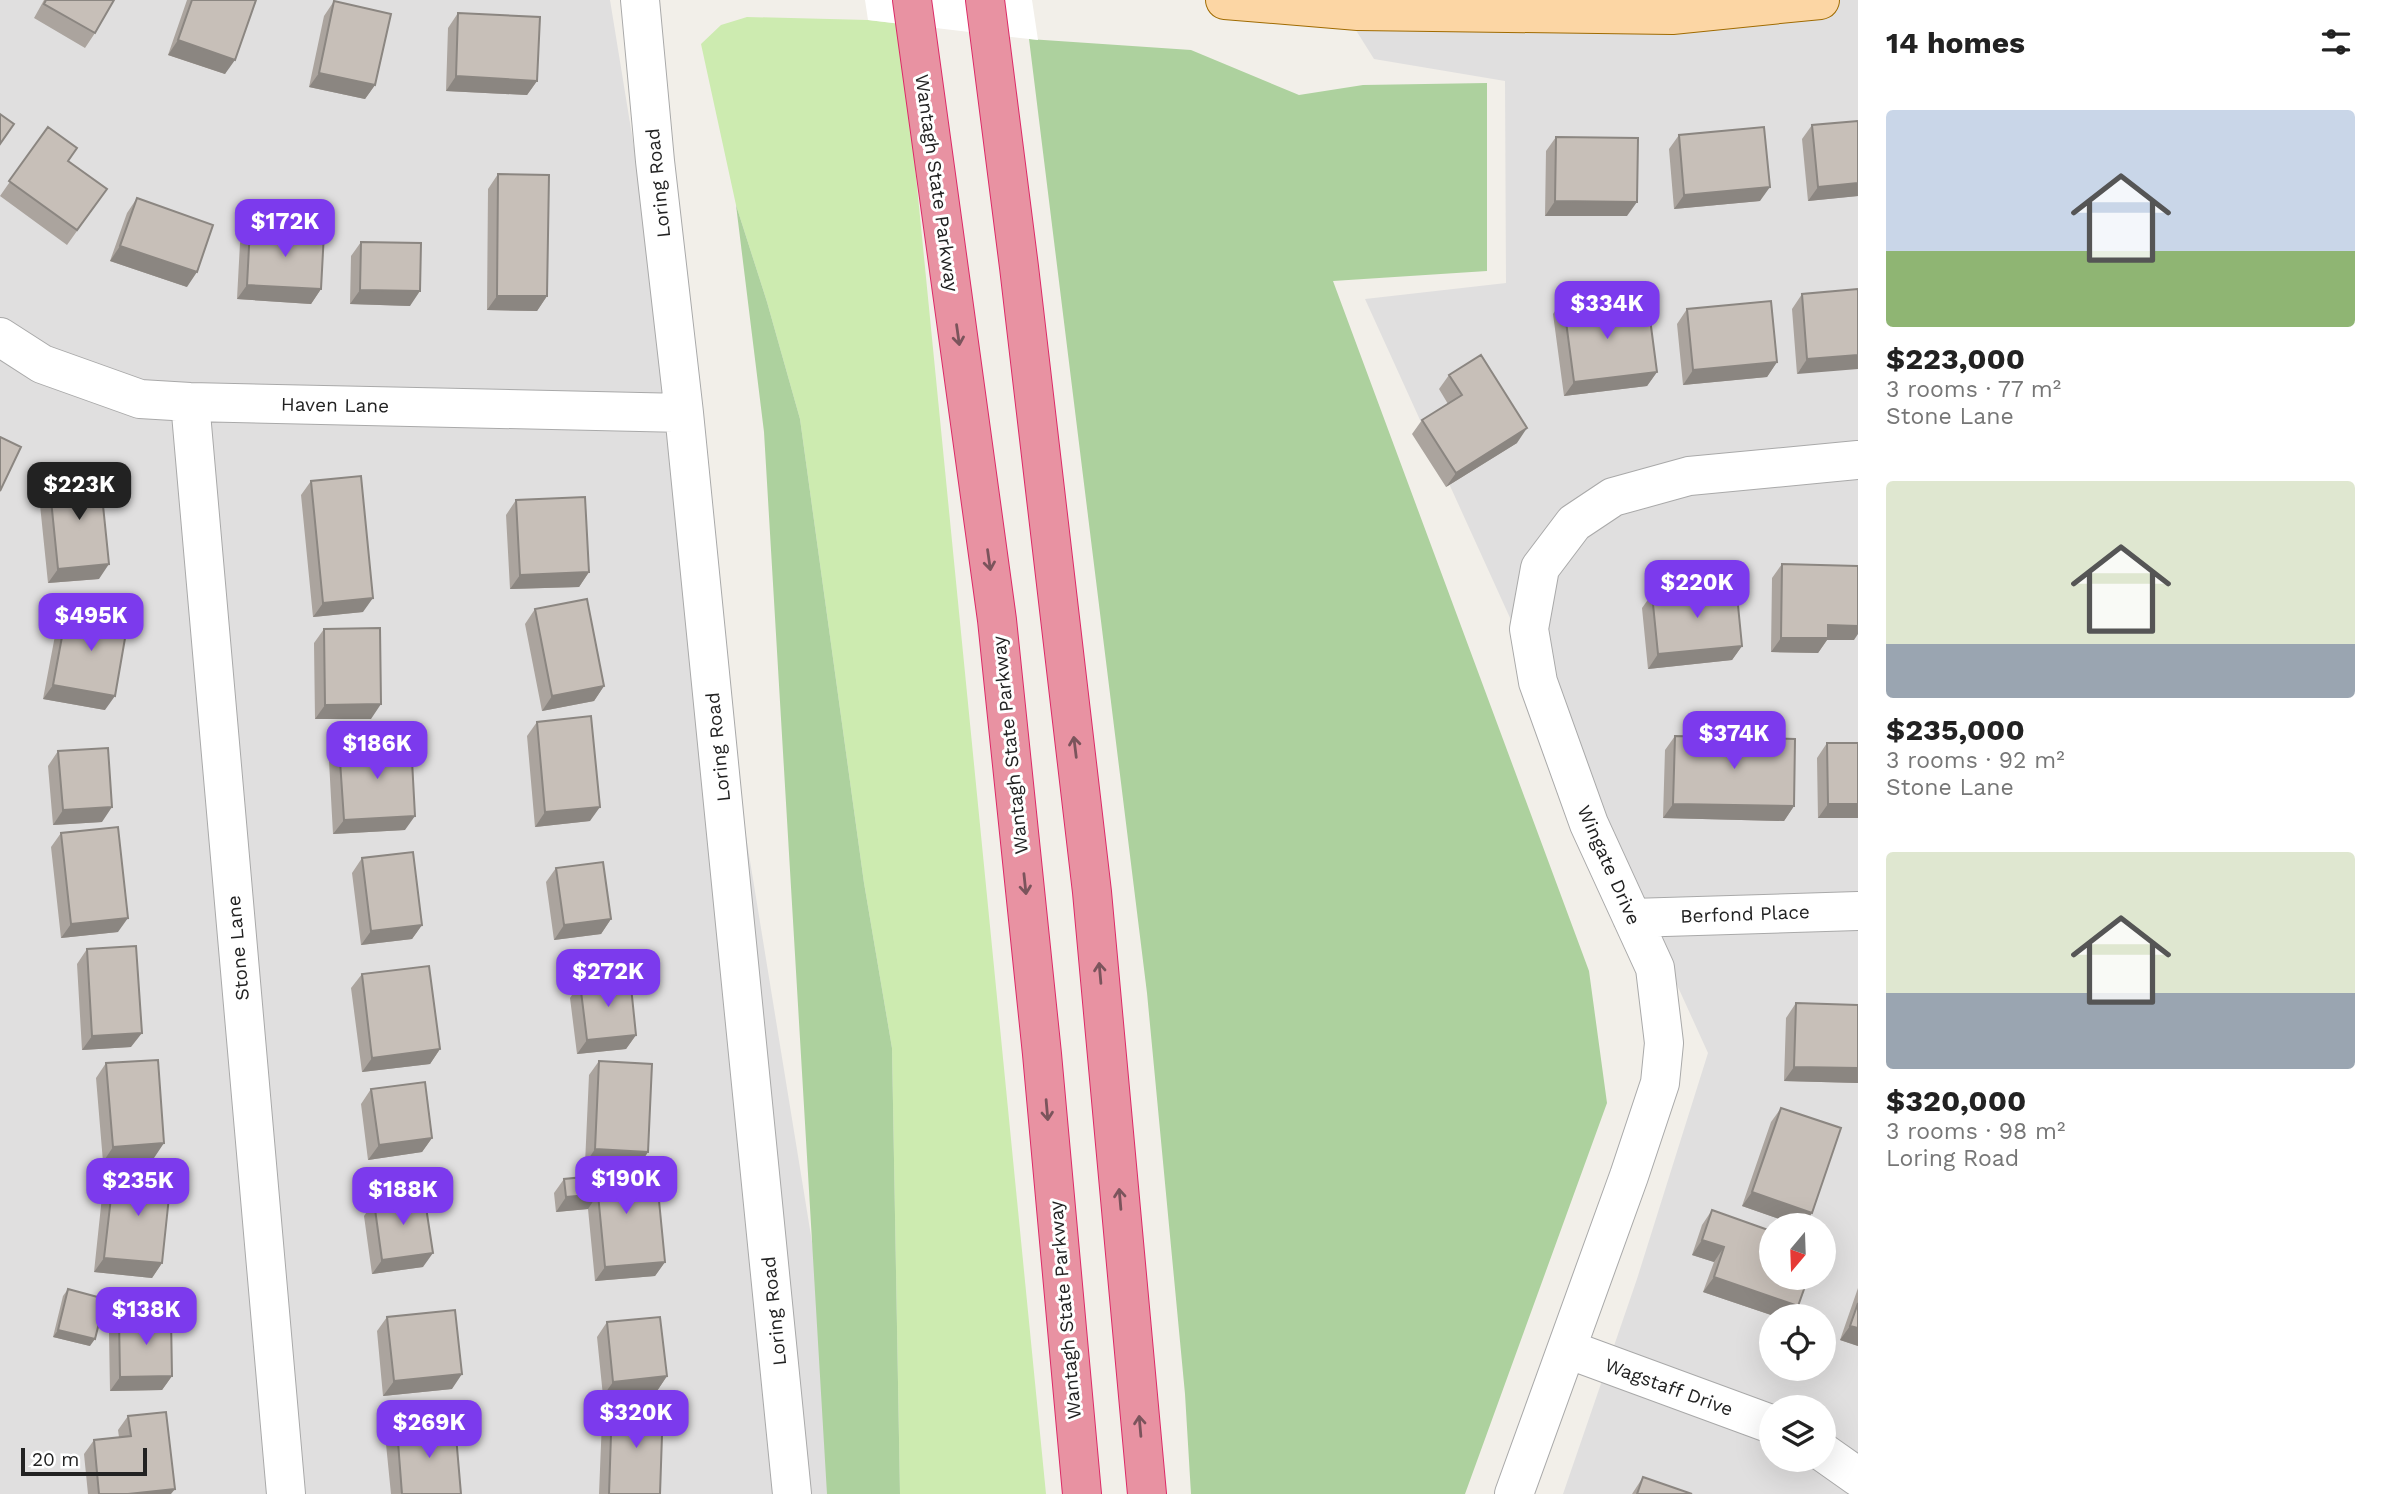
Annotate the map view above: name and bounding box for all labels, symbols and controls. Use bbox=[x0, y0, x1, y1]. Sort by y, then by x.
icon: filters bbox=[2317, 23, 2355, 61]
text: 14 homes bbox=[1886, 25, 2025, 60]
street label: Wantagh State Parkway bbox=[910, 73, 964, 293]
street label: Loring Road bbox=[641, 127, 675, 239]
icon: home bbox=[2058, 155, 2184, 281]
pin: $172K bbox=[236, 200, 334, 259]
text: $172K bbox=[251, 208, 319, 235]
pin: $334K bbox=[1558, 282, 1656, 341]
text: $334K bbox=[1571, 290, 1643, 317]
one-way arrow bbox=[952, 323, 965, 345]
text: $223,000 bbox=[1886, 341, 2025, 376]
text: 3 rooms · 77 m² bbox=[1886, 376, 2061, 403]
street label: Haven Lane bbox=[281, 393, 389, 417]
text: Stone Lane bbox=[1886, 403, 2014, 430]
pin: $223K bbox=[30, 462, 128, 522]
text: $223K bbox=[43, 471, 115, 498]
icon: home bbox=[2058, 526, 2184, 652]
one-way arrow bbox=[983, 548, 996, 571]
pin: $220K bbox=[1648, 560, 1746, 620]
text: $220K bbox=[1661, 569, 1733, 596]
pin: $495K bbox=[42, 594, 140, 653]
text: $495K bbox=[55, 602, 127, 629]
street label: Wantagh State Parkway bbox=[987, 635, 1033, 855]
street label: Loring Road bbox=[701, 691, 735, 803]
pin: $374K bbox=[1685, 712, 1783, 771]
text: $235,000 bbox=[1886, 712, 2025, 747]
text: $374K bbox=[1699, 720, 1769, 747]
pin: $186K bbox=[328, 722, 426, 781]
text: $186K bbox=[342, 730, 412, 757]
one-way arrow bbox=[1069, 736, 1082, 759]
text: 3 rooms · 92 m² bbox=[1886, 747, 2065, 774]
text: Stone Lane bbox=[1886, 774, 2014, 801]
street label: Wingate Drive bbox=[1572, 802, 1646, 928]
one-way arrow bbox=[1018, 872, 1031, 894]
street label: Stone Lane bbox=[222, 894, 254, 1002]
icon: home bbox=[2058, 897, 2184, 1023]
street label: Berfond Place bbox=[1680, 900, 1810, 928]
pin: $272K bbox=[559, 950, 657, 1009]
text: $272K bbox=[572, 958, 644, 985]
one-way arrow bbox=[1093, 962, 1106, 985]
text: $320,000 bbox=[1886, 1083, 2026, 1118]
one-way arrow bbox=[1041, 1098, 1054, 1121]
text: 3 rooms · 98 m² bbox=[1886, 1118, 2065, 1145]
text: Loring Road bbox=[1886, 1145, 2019, 1172]
pin: $190K bbox=[577, 1156, 675, 1216]
pin: $235K bbox=[89, 1158, 187, 1218]
text: $190K bbox=[591, 1165, 661, 1192]
text: $235K bbox=[102, 1167, 174, 1194]
pin: $188K bbox=[354, 1168, 452, 1227]
text: $188K bbox=[368, 1176, 438, 1203]
one-way arrow bbox=[1113, 1189, 1126, 1211]
street label: Wantagh State Parkway bbox=[1044, 1200, 1086, 1420]
north arrow bbox=[1759, 1213, 1836, 1290]
map controls bbox=[1759, 1213, 1836, 1472]
street label: Loring Road bbox=[757, 1255, 791, 1367]
pin: $138K bbox=[97, 1288, 195, 1347]
text: $138K bbox=[112, 1296, 180, 1323]
button: locate bbox=[1759, 1304, 1836, 1381]
street label: Wagstaff Drive bbox=[1602, 1353, 1736, 1421]
pin: $320K bbox=[587, 1390, 685, 1450]
button: layers bbox=[1759, 1395, 1836, 1472]
text: $320K bbox=[600, 1399, 672, 1426]
pin: $269K bbox=[380, 1400, 478, 1460]
text: $269K bbox=[393, 1409, 465, 1436]
one-way arrow bbox=[1134, 1415, 1147, 1438]
scale bar bbox=[21, 1445, 147, 1477]
text: 20 m bbox=[32, 1448, 79, 1471]

